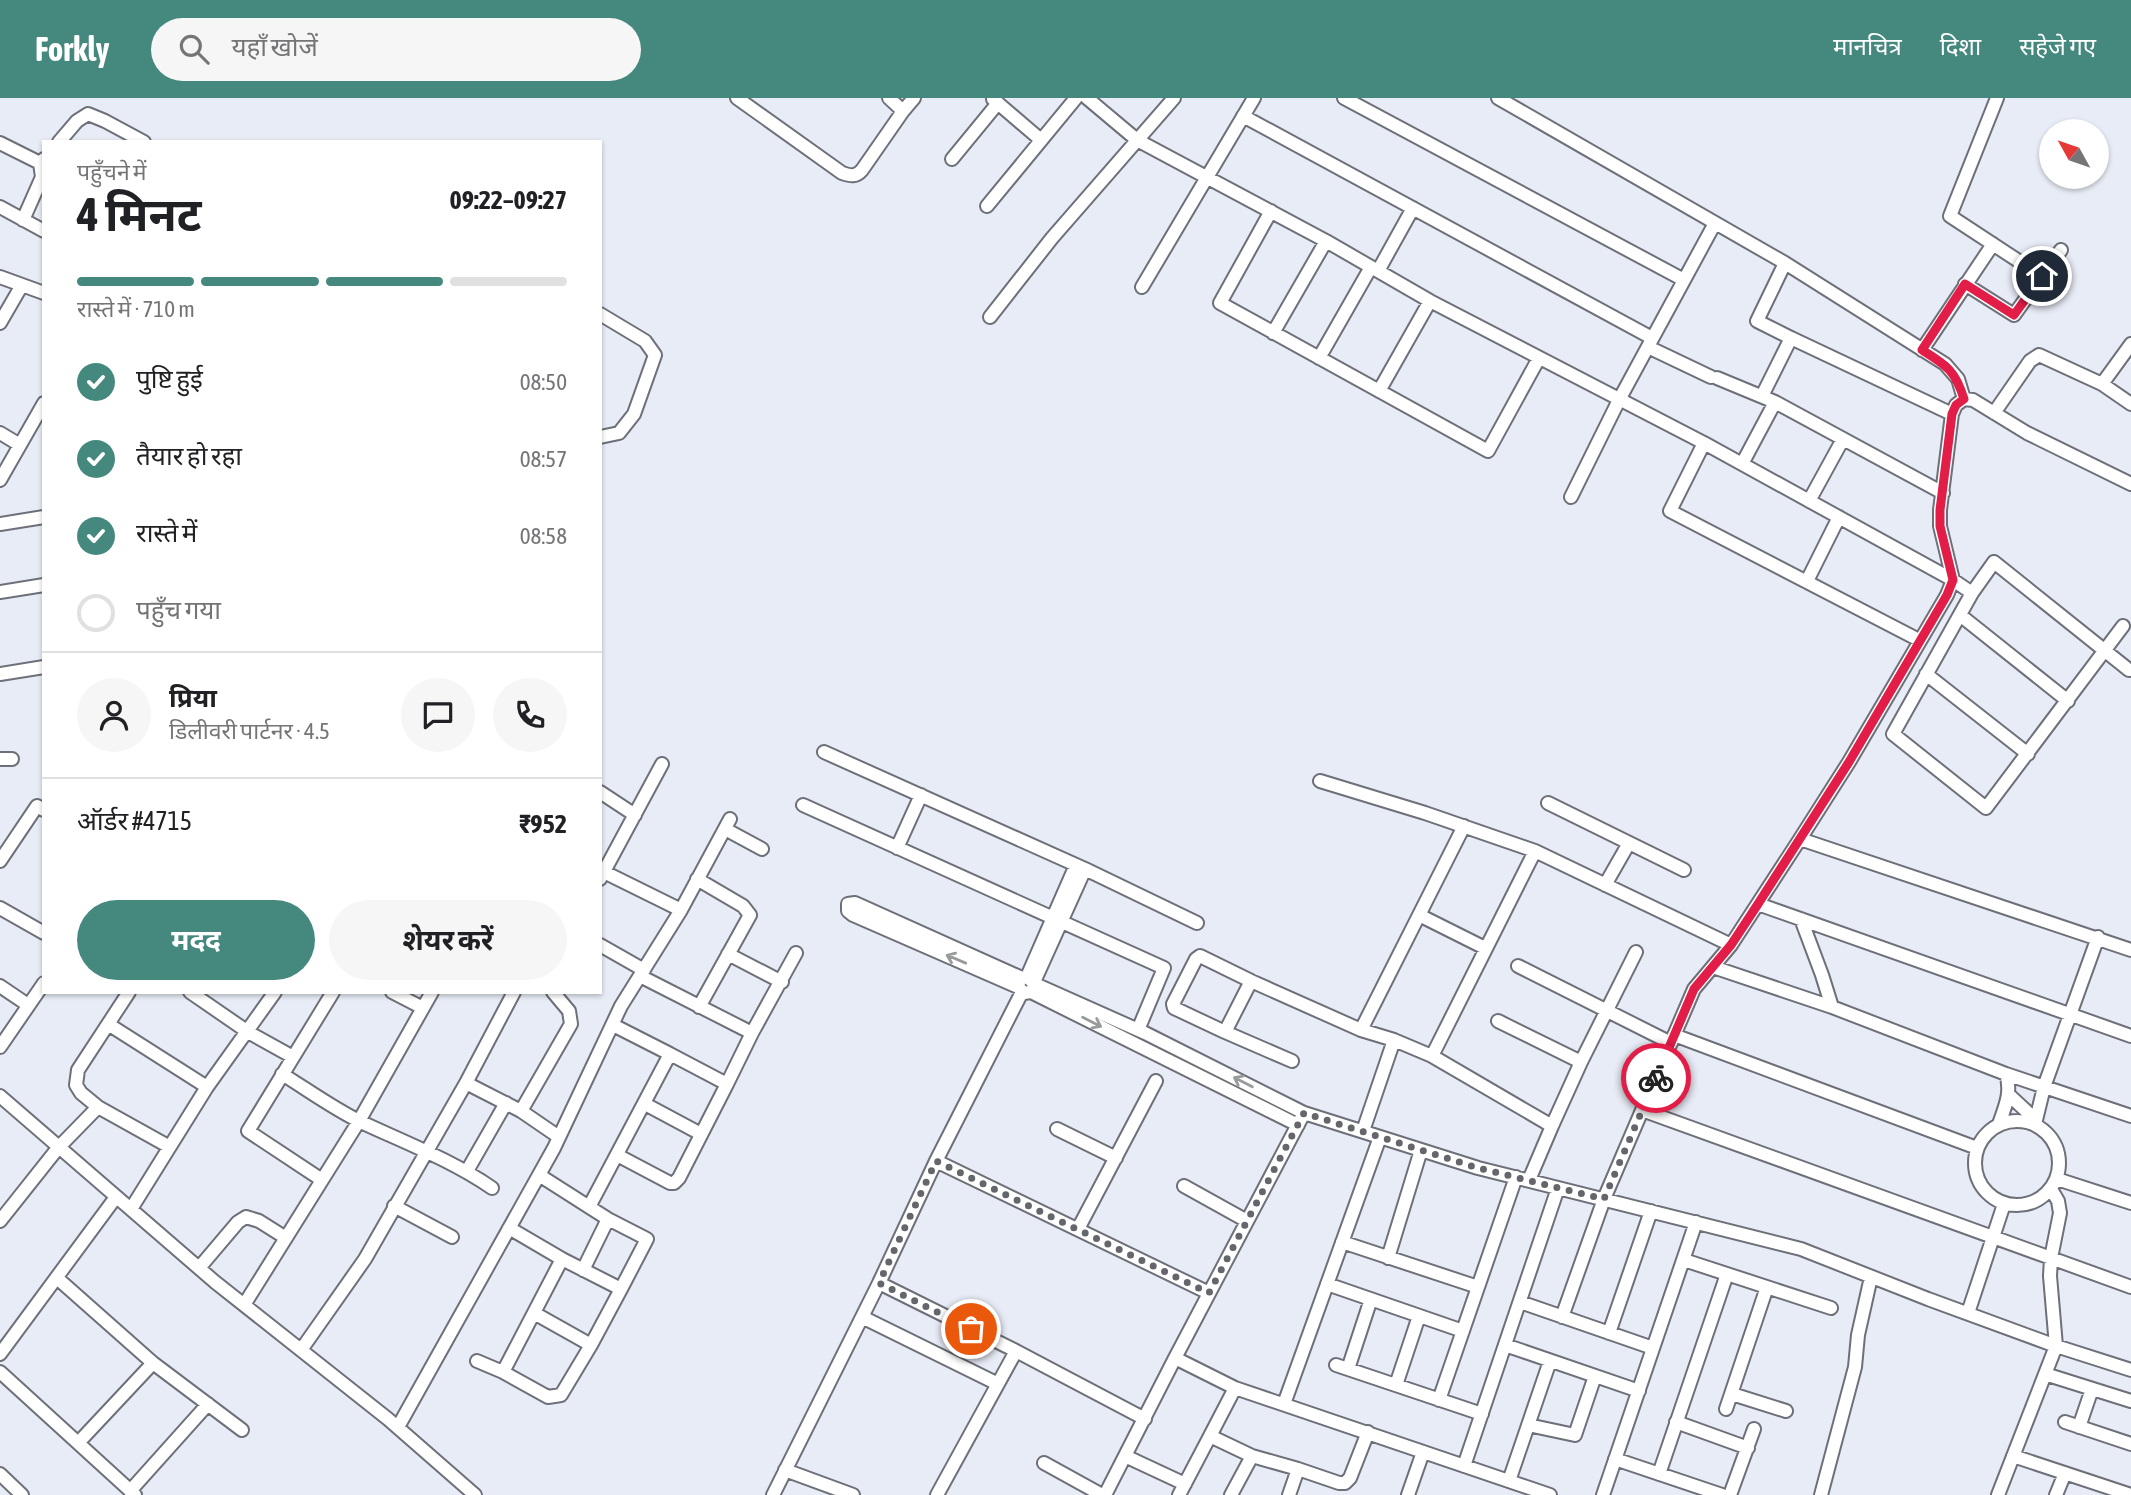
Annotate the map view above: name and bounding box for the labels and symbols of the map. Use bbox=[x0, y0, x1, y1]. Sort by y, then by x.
north arrow bbox=[2039, 119, 2109, 189]
pin bbox=[2012, 246, 2072, 306]
one-way arrow bbox=[946, 952, 967, 965]
one-way arrow bbox=[1081, 1016, 1102, 1030]
courier bbox=[1621, 1043, 1691, 1113]
one-way arrow bbox=[1234, 1075, 1254, 1089]
pin bbox=[941, 1299, 1001, 1359]

